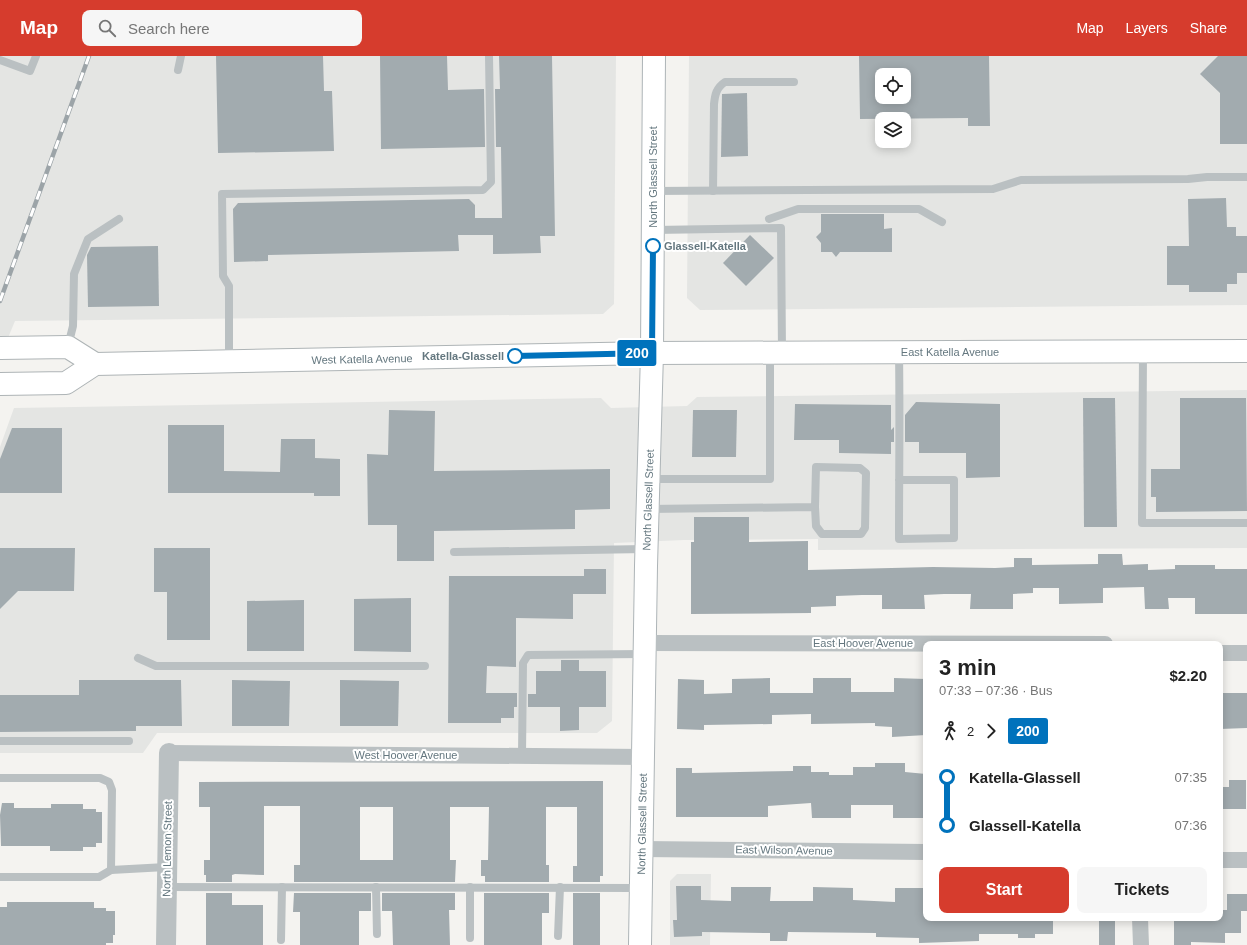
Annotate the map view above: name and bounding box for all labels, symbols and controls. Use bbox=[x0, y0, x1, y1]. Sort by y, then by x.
search box bbox=[82, 10, 362, 46]
text: Map bbox=[20, 17, 58, 38]
icon: search bbox=[96, 17, 118, 39]
text: Search here bbox=[128, 20, 210, 37]
text: Map bbox=[1076, 20, 1104, 36]
text: Layers bbox=[1126, 20, 1168, 36]
text: Share bbox=[1190, 20, 1227, 36]
map controls bbox=[875, 68, 911, 148]
button: locate bbox=[875, 68, 911, 104]
button: layers bbox=[875, 112, 911, 148]
street label: North Glassell Street bbox=[647, 126, 659, 228]
marker: Glassell-Katella bbox=[645, 238, 661, 254]
place label: Glassell-Katella bbox=[664, 240, 747, 252]
line badge: 200 bbox=[614, 340, 660, 366]
text: 200 bbox=[625, 345, 649, 361]
street label: East Katella Avenue bbox=[901, 346, 999, 358]
marker: Katella-Glassell bbox=[507, 348, 523, 364]
place label: Katella-Glassell bbox=[422, 350, 504, 362]
street label: West Katella Avenue bbox=[311, 352, 413, 366]
street label: North Glassell Street bbox=[640, 449, 656, 551]
street label: East Hoover Avenue bbox=[813, 637, 913, 649]
text: 3 min bbox=[939, 655, 996, 680]
text: $2.20 bbox=[1169, 667, 1207, 684]
text: 07:33 – 07:36 · Bus bbox=[939, 683, 1052, 698]
icon: walk bbox=[939, 720, 961, 742]
icon: forward bbox=[980, 720, 1002, 742]
text: 200 bbox=[1016, 723, 1040, 739]
text: 2 bbox=[967, 724, 974, 739]
street label: West Hoover Avenue bbox=[355, 749, 457, 761]
text: Katella-Glassell bbox=[969, 769, 1081, 786]
text: 07:35 bbox=[1174, 770, 1207, 785]
street label: North Glassell Street bbox=[635, 773, 649, 875]
street label: North Lemon Street bbox=[160, 801, 174, 897]
text: Glassell-Katella bbox=[969, 817, 1081, 834]
text: 07:36 bbox=[1174, 818, 1207, 833]
street label: East Wilson Avenue bbox=[735, 843, 833, 857]
button: Start bbox=[939, 867, 1069, 913]
button: Tickets bbox=[1077, 867, 1207, 913]

